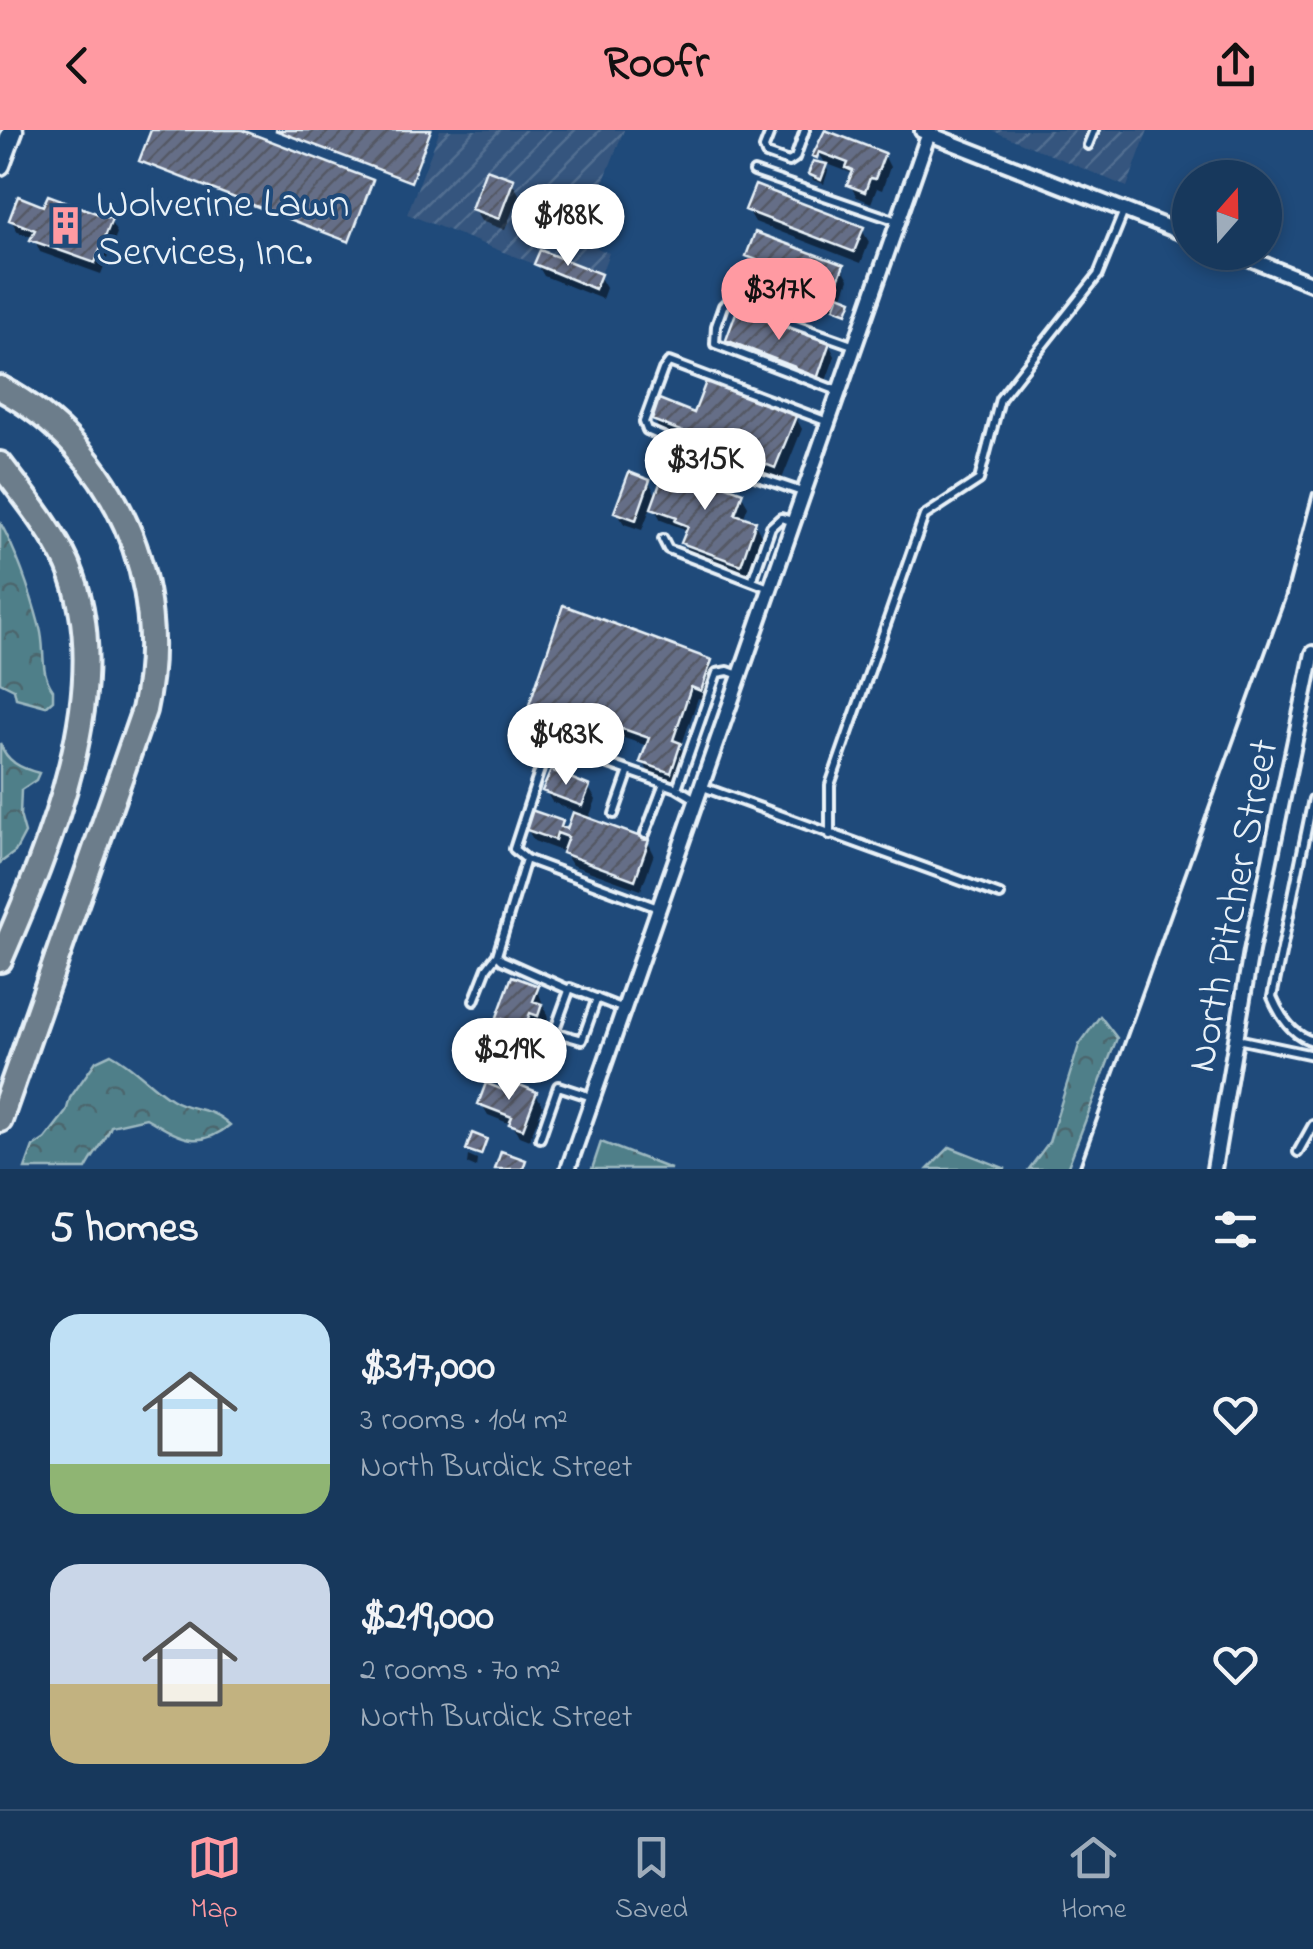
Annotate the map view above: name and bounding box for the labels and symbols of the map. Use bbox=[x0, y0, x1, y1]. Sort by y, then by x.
north arrow bbox=[1172, 160, 1282, 270]
place label: Wolverine Lawn Services, Inc. bbox=[96, 175, 350, 284]
pin: $188K bbox=[498, 184, 638, 269]
building icon: Wolverine Lawn Services, Inc. bbox=[45, 204, 87, 246]
pin: $317K bbox=[709, 258, 849, 343]
pin: $315K bbox=[635, 428, 775, 513]
pin: $483K bbox=[496, 703, 636, 788]
street label: North Pitcher Street bbox=[1172, 734, 1297, 1078]
pin: $219K bbox=[439, 1018, 579, 1103]

